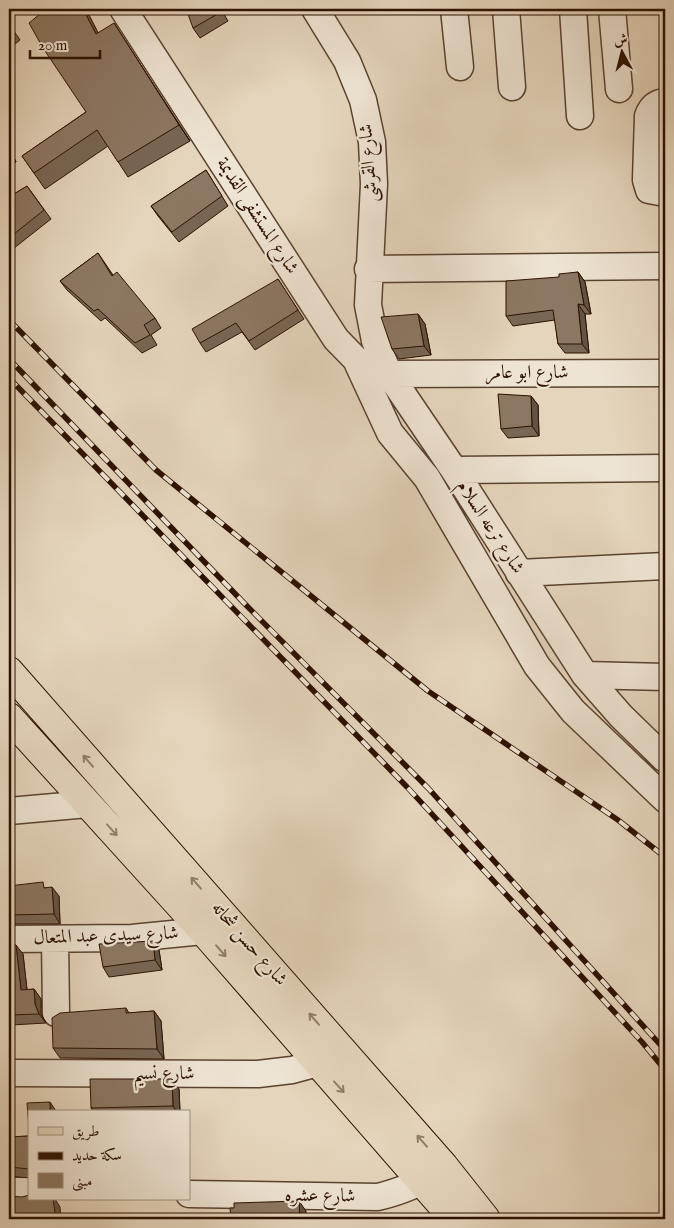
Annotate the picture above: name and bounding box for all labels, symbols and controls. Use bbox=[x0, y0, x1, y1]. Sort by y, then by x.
scale bar bbox=[30, 28, 100, 60]
north arrow bbox=[596, 28, 646, 78]
text: ش bbox=[613, 30, 629, 50]
text: 20 m bbox=[38, 36, 68, 55]
street label: شارع القرشى bbox=[354, 123, 386, 203]
street label: شارع المستشفى القديمة bbox=[209, 153, 304, 280]
street label: شارع ابو عامر bbox=[486, 361, 568, 387]
street label: شارع ترعه السلام bbox=[448, 475, 529, 580]
one-way arrow bbox=[82, 755, 94, 768]
one-way arrow bbox=[106, 824, 118, 837]
one-way arrow bbox=[190, 877, 201, 890]
street label: شارع حسن شحاته bbox=[204, 897, 292, 993]
street label: شارع سيدى عبد المتعال bbox=[33, 921, 179, 953]
one-way arrow bbox=[215, 945, 227, 958]
one-way arrow bbox=[309, 1012, 320, 1025]
street label: شارع نسيم bbox=[133, 1062, 195, 1092]
one-way arrow bbox=[334, 1080, 345, 1093]
legend bbox=[28, 1110, 190, 1200]
text: طريق bbox=[72, 1122, 99, 1141]
one-way arrow bbox=[416, 1134, 428, 1147]
text: سكة حديد bbox=[72, 1146, 122, 1165]
text: مبنى bbox=[72, 1172, 92, 1192]
street label: شارع عشره bbox=[284, 1183, 356, 1211]

